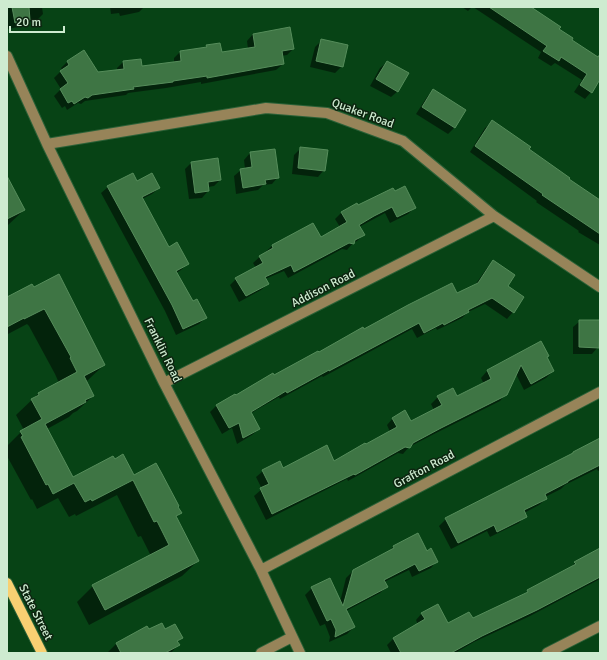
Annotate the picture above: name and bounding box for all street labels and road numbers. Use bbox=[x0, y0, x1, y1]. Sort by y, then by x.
street label: Quaker Road bbox=[330, 95, 396, 132]
street label: Addison Road bbox=[289, 266, 358, 311]
street label: Franklin Road bbox=[140, 315, 185, 385]
street label: Grafton Road bbox=[391, 447, 457, 492]
street label: State Street bbox=[15, 582, 56, 643]

